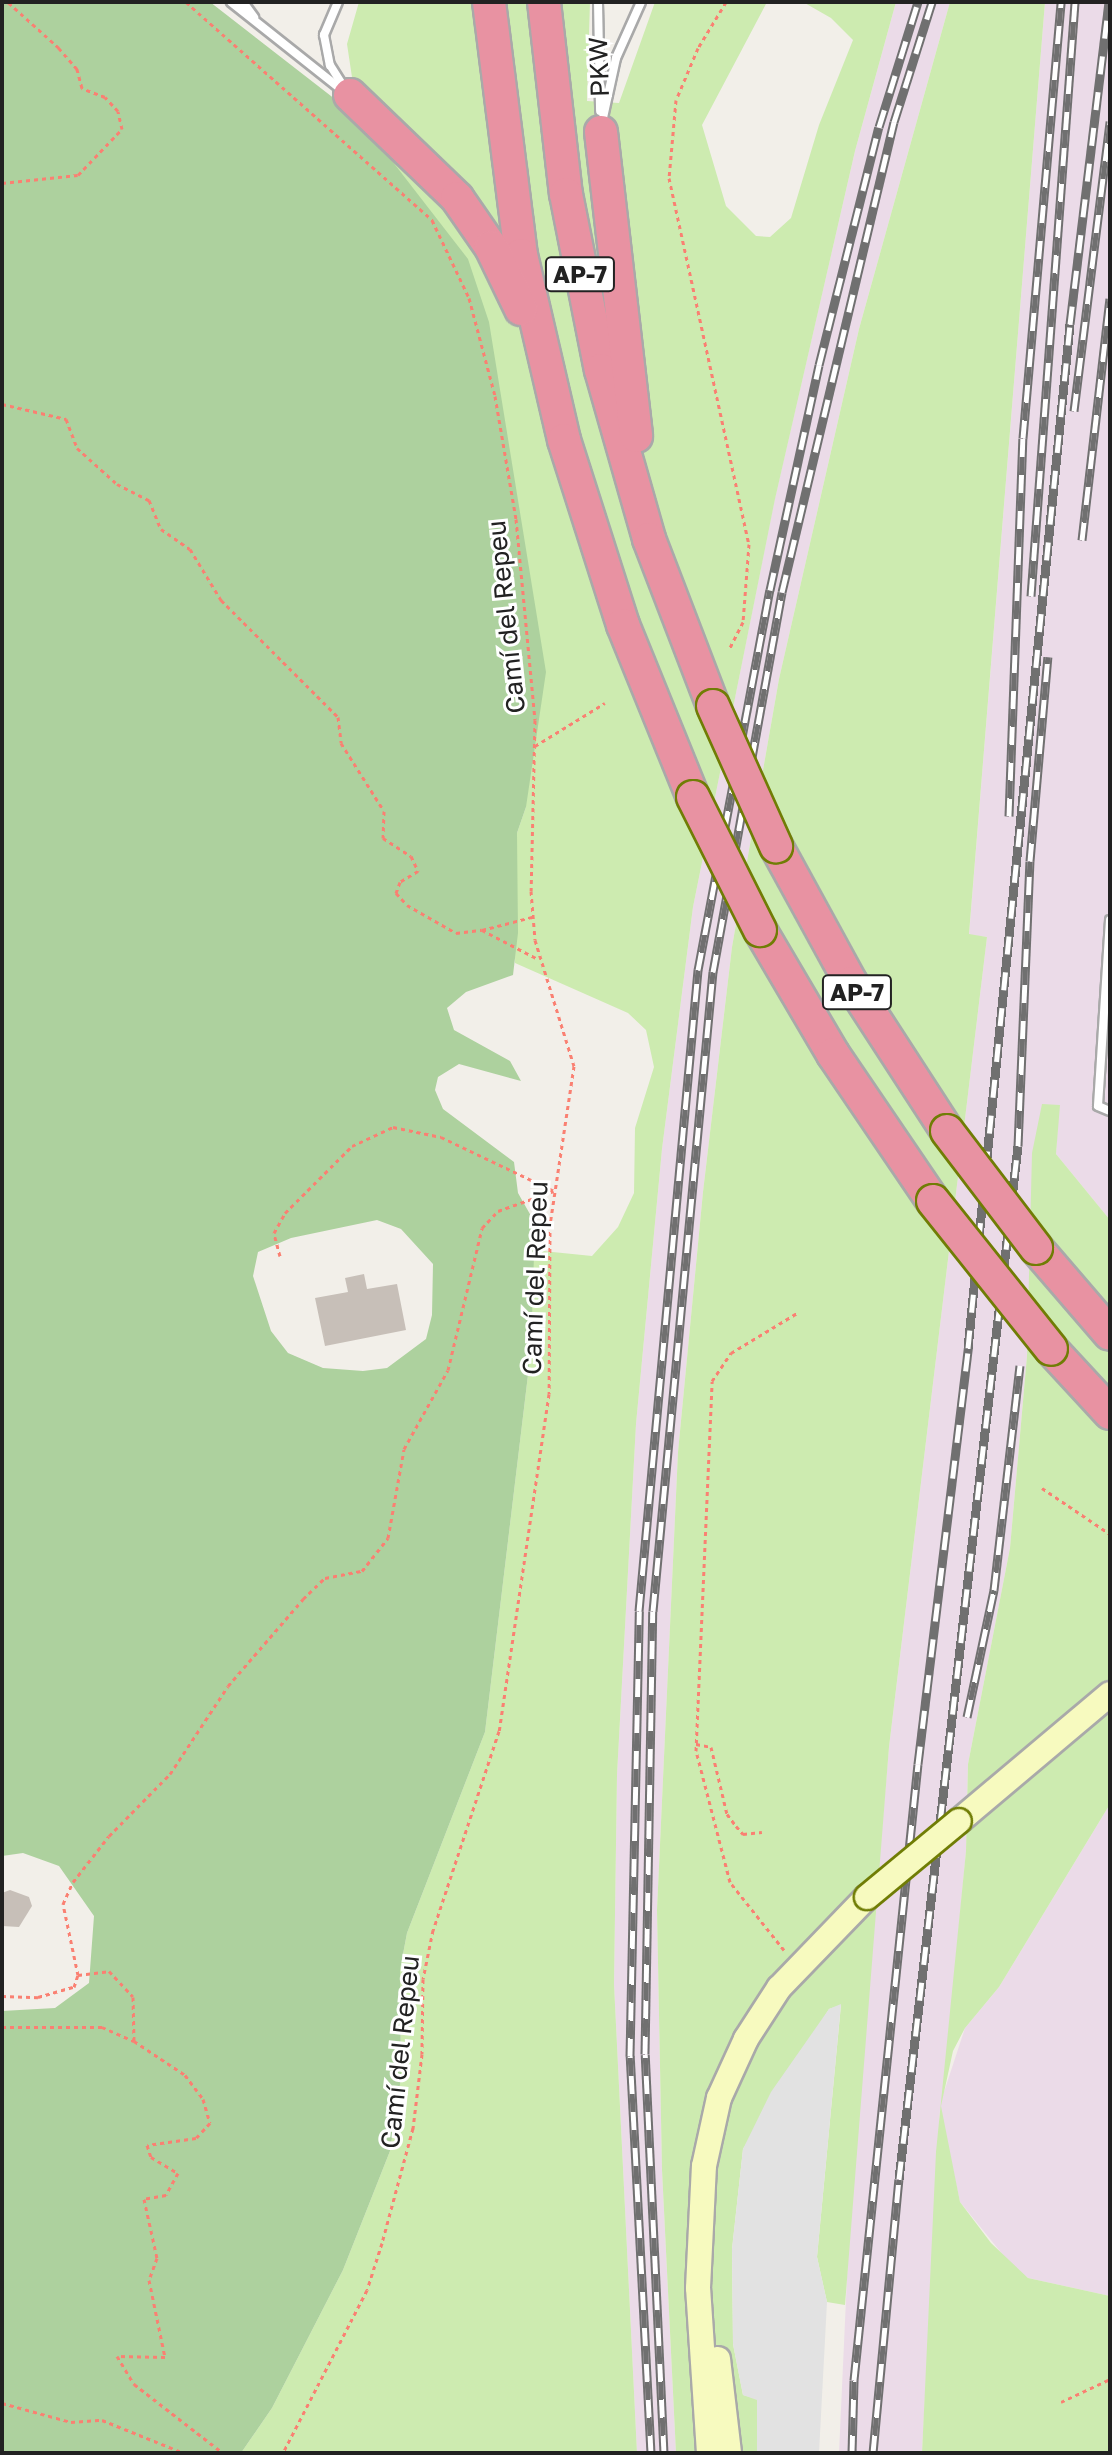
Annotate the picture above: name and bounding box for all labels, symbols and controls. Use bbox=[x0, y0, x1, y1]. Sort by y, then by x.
street label: PKW bbox=[582, 36, 616, 98]
road number: AP-7 bbox=[544, 254, 616, 294]
street label: Camí del Repeu bbox=[480, 519, 532, 715]
road number: AP-7 bbox=[821, 972, 893, 1012]
street label: Camí del Repeu bbox=[516, 1180, 554, 1376]
street label: Camí del Repeu bbox=[374, 1954, 426, 2150]

